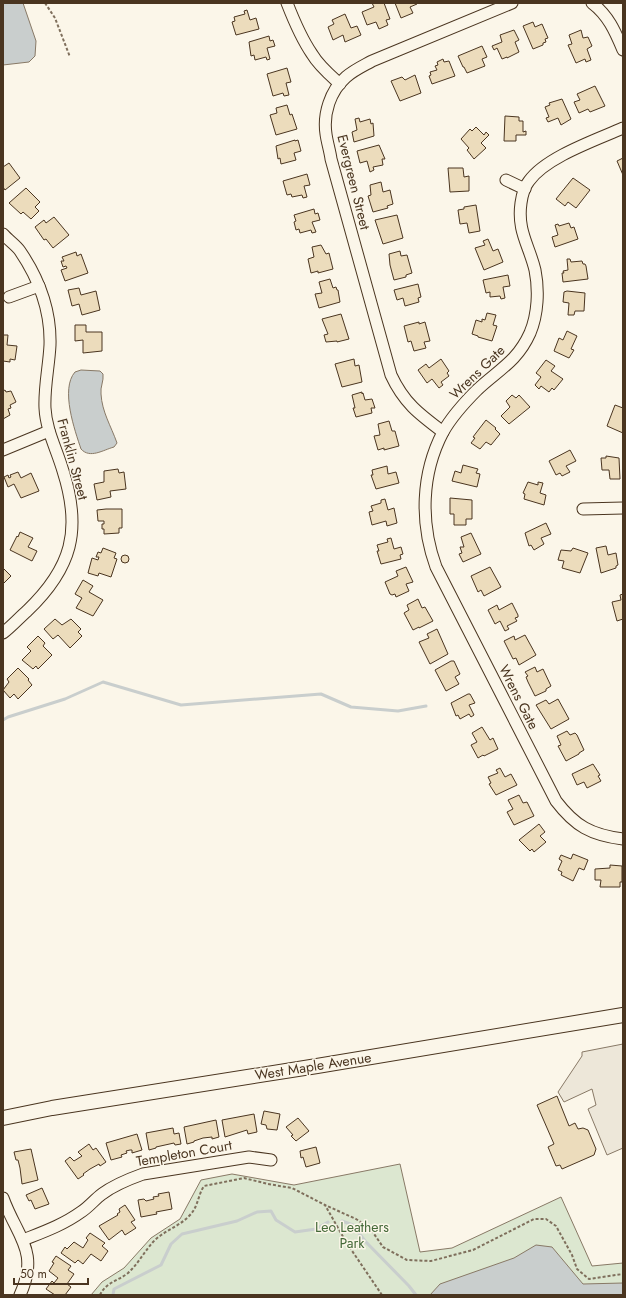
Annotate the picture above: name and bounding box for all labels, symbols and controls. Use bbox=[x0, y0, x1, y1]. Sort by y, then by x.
street label: Evergreen Street bbox=[333, 132, 376, 232]
street label: Wrens Gate bbox=[445, 340, 509, 404]
street label: Franklin Street bbox=[53, 416, 94, 503]
street label: Wrens Gate bbox=[494, 661, 544, 733]
street label: West Maple Avenue bbox=[253, 1047, 373, 1085]
street label: Templeton Court bbox=[135, 1135, 234, 1171]
park label: Leo Leathers Park bbox=[315, 1217, 389, 1253]
scale bar bbox=[14, 1260, 88, 1286]
text: 50 m bbox=[20, 1265, 47, 1283]

